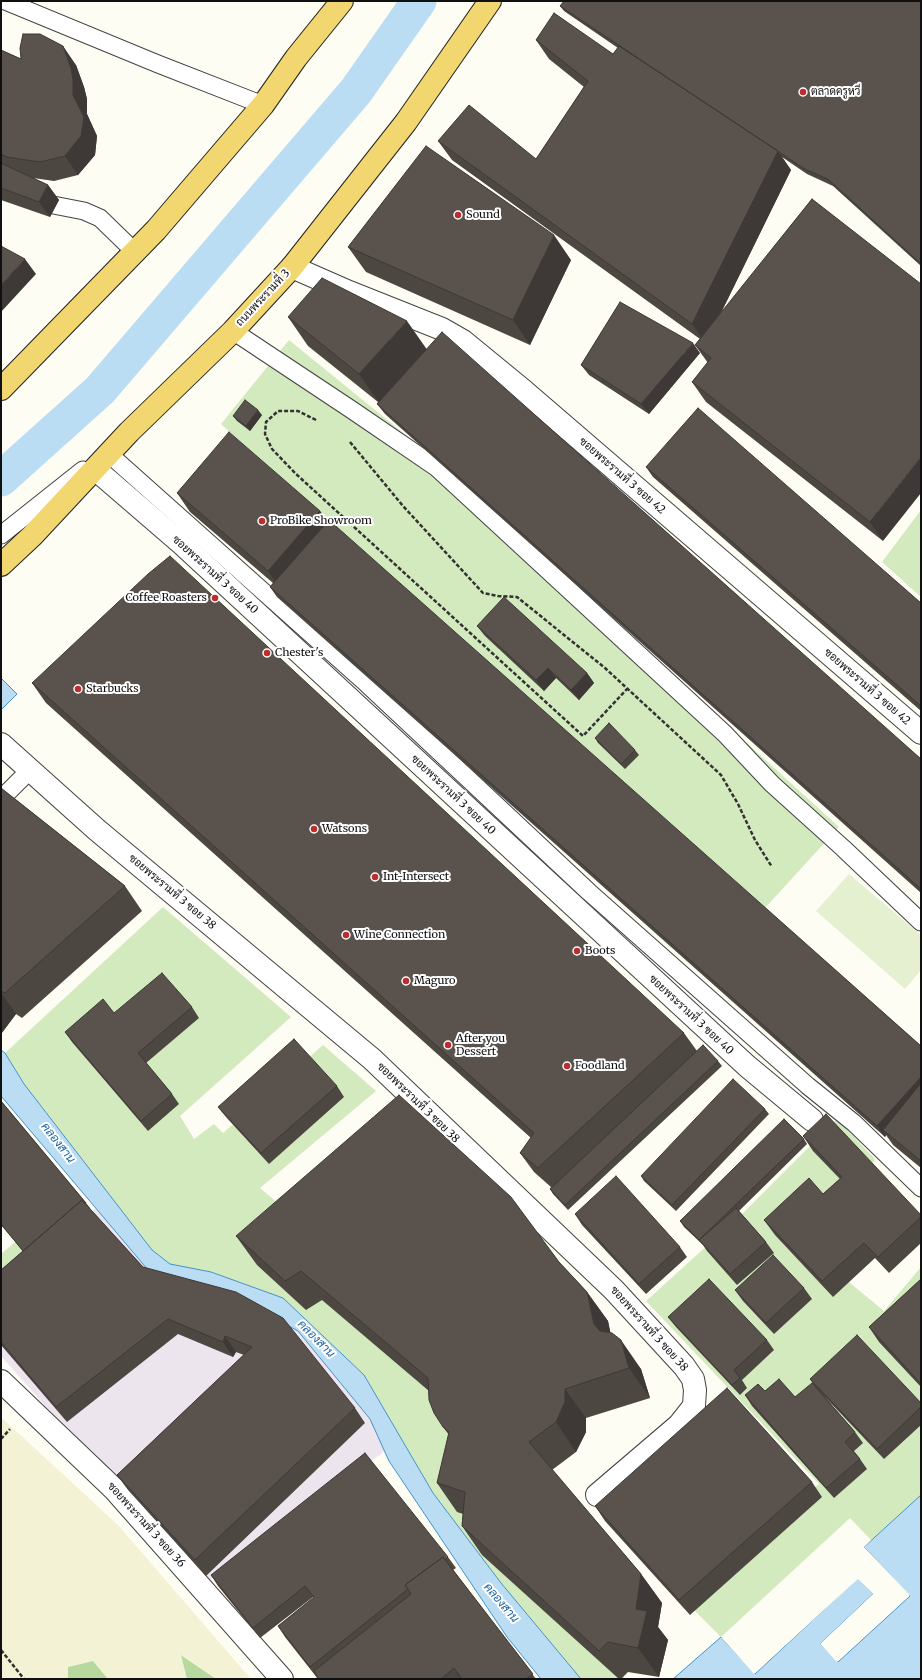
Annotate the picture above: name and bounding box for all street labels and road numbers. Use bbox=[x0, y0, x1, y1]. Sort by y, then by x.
street label: ถนนพระรามที่ 3 bbox=[233, 267, 293, 329]
street label: ซอยพระรามที่ 3 ซอย 42 bbox=[576, 435, 668, 517]
street label: ซอยพระรามที่ 3 ซอย 40 bbox=[169, 533, 261, 617]
street label: ซอยพระรามที่ 3 ซอย 42 bbox=[821, 646, 913, 728]
street label: ซอยพระรามที่ 3 ซอย 40 bbox=[408, 752, 498, 838]
street label: ซอยพระรามที่ 3 ซอย 38 bbox=[126, 852, 218, 932]
street label: ซอยพระรามที่ 3 ซอย 40 bbox=[646, 972, 736, 1058]
street label: ซอยพระรามที่ 3 ซอย 38 bbox=[374, 1060, 462, 1146]
street label: ซอยพระรามที่ 3 ซอย 38 bbox=[607, 1284, 691, 1374]
street label: ซอยพระรามที่ 3 ซอย 36 bbox=[104, 1480, 188, 1570]

